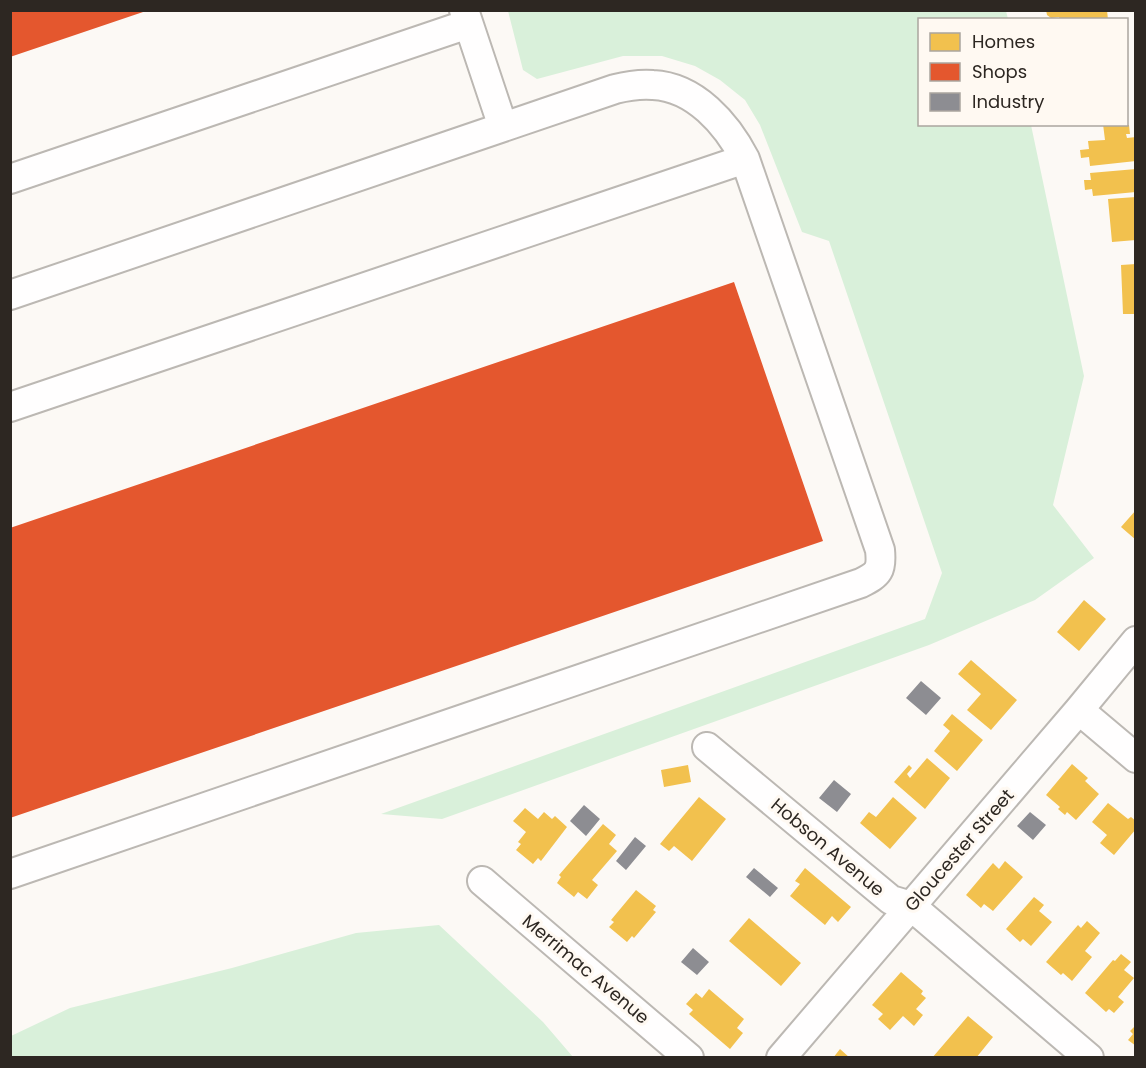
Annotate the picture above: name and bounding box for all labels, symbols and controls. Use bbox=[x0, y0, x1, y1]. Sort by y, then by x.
legend bbox=[918, 18, 1128, 126]
text: Homes bbox=[972, 29, 1035, 54]
text: Shops bbox=[972, 59, 1027, 84]
text: Industry bbox=[972, 89, 1044, 114]
street label: Gloucester Street bbox=[899, 783, 1019, 917]
street label: Hobson Avenue bbox=[766, 792, 890, 902]
street label: Merrimac Avenue bbox=[517, 908, 655, 1030]

